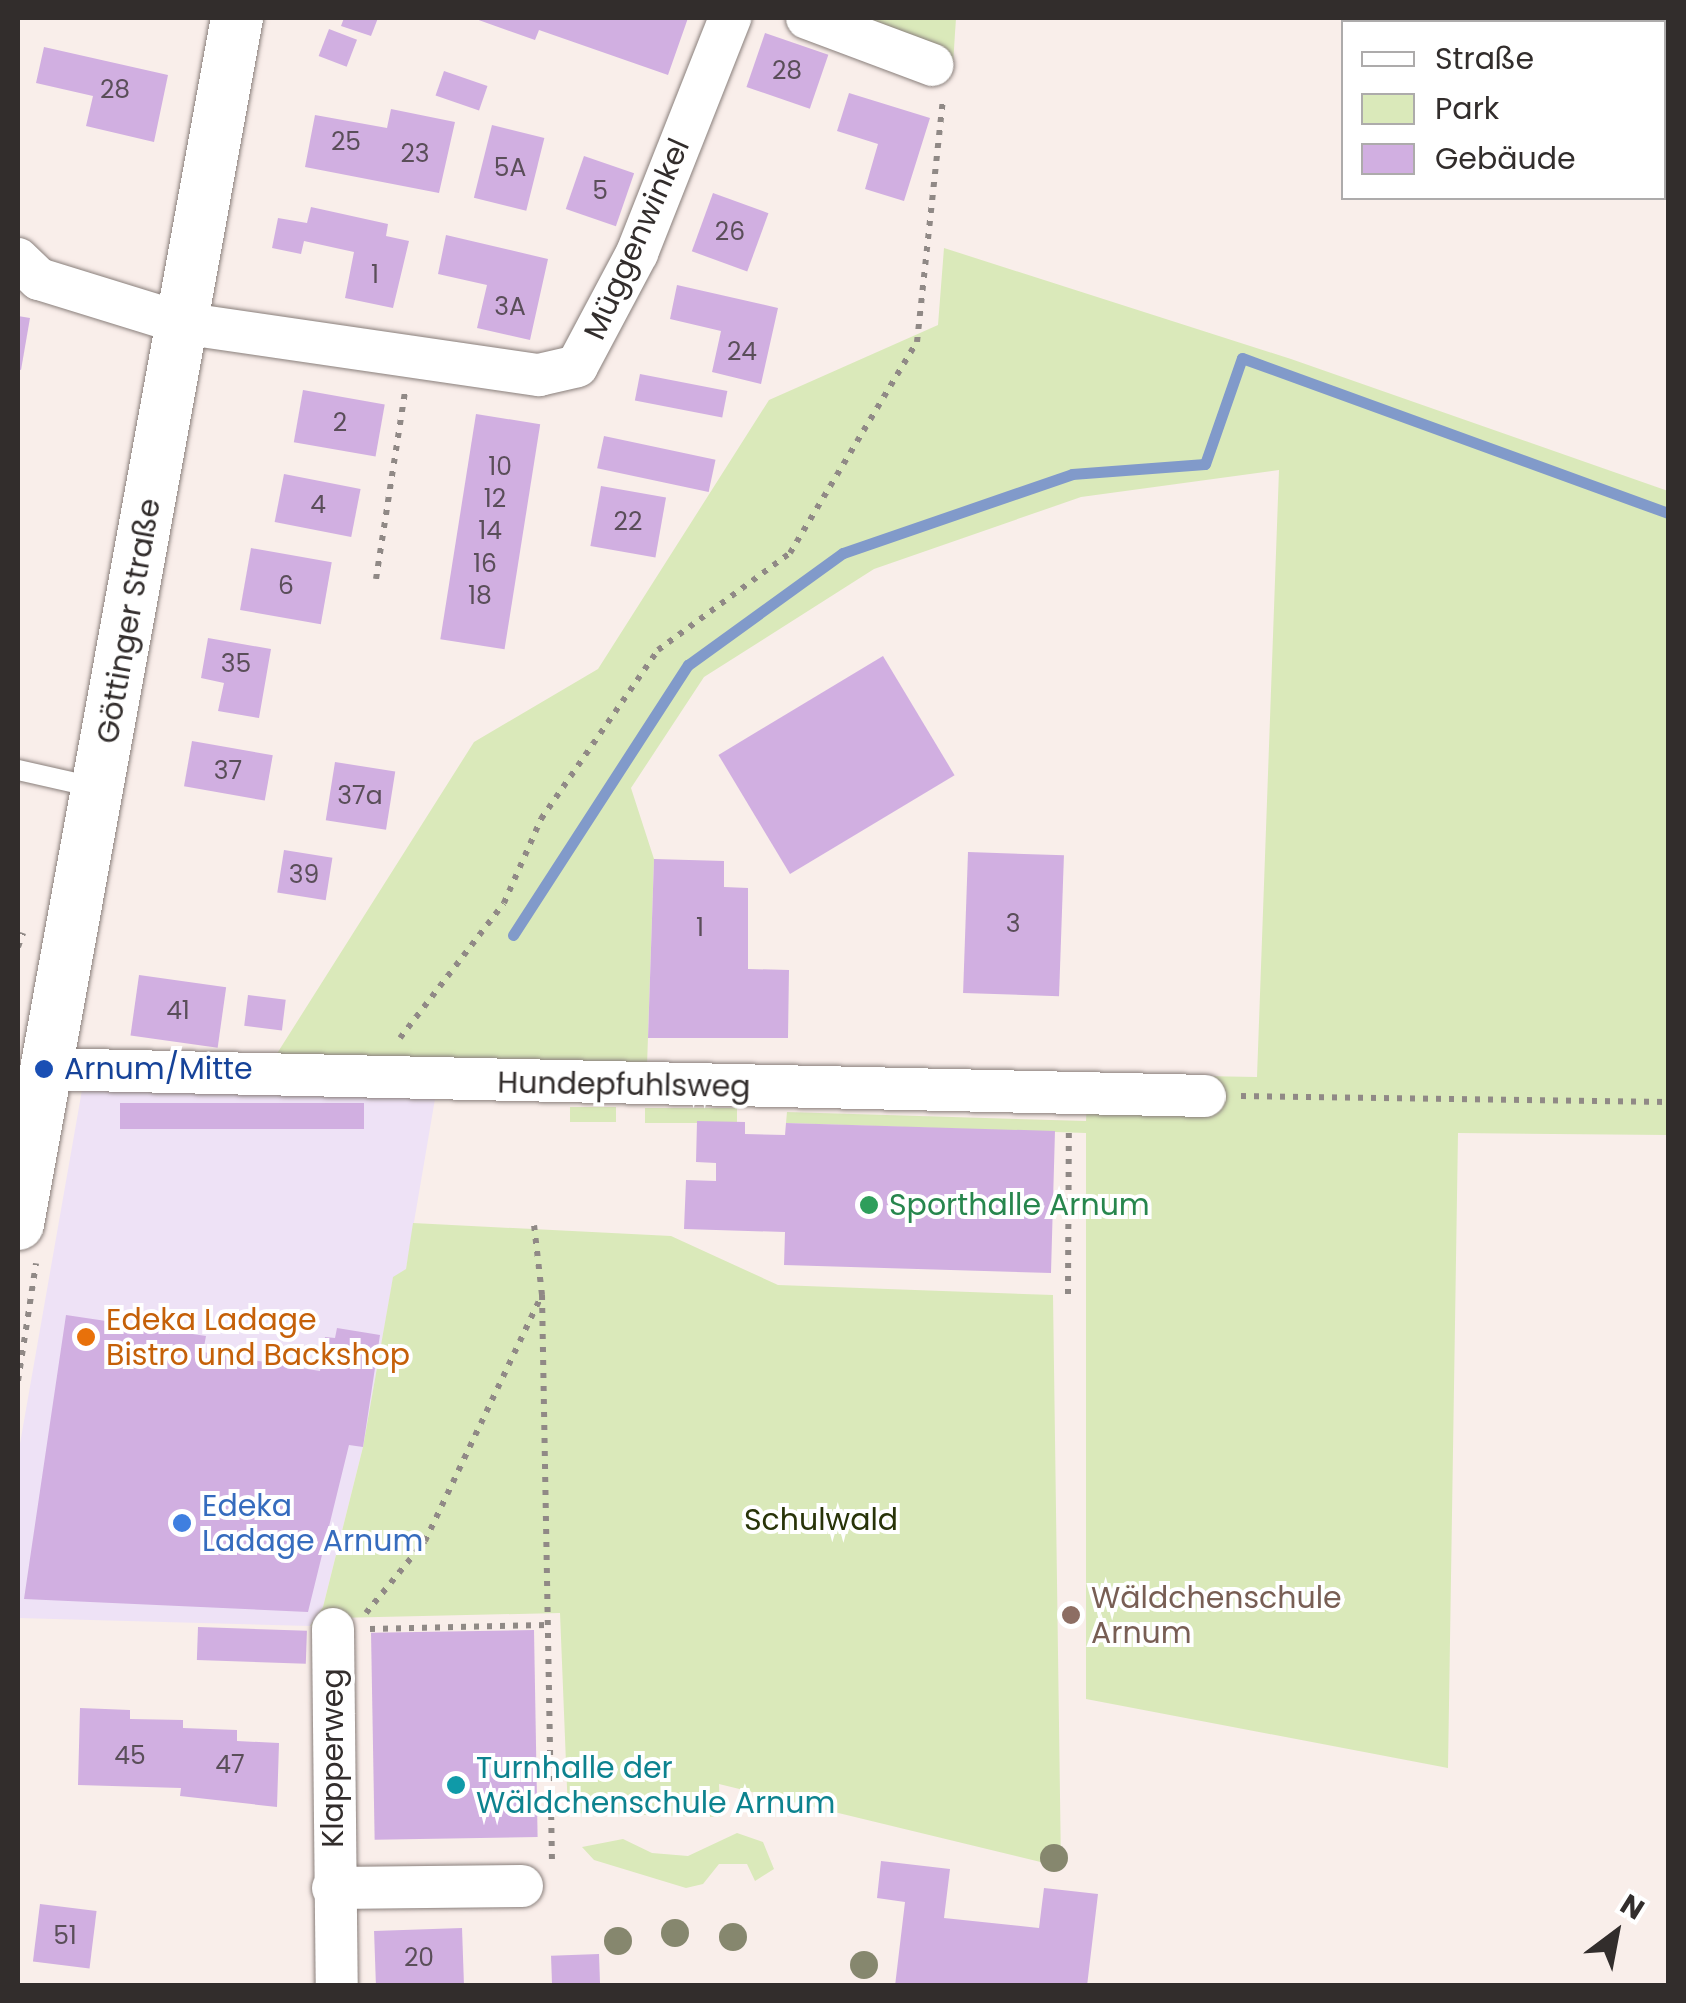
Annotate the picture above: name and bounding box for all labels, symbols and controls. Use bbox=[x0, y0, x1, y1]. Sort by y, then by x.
legend bbox=[1341, 20, 1666, 200]
text: Straße bbox=[1435, 37, 1534, 80]
house number: 28 bbox=[772, 56, 802, 86]
house number: 28 bbox=[100, 75, 130, 105]
text: Park bbox=[1435, 87, 1499, 130]
house number: 25 bbox=[331, 127, 361, 157]
street label: Müggenwinkel bbox=[577, 133, 697, 345]
text: Gebäude bbox=[1435, 137, 1576, 180]
house number: 23 bbox=[400, 139, 430, 169]
house number: 5A bbox=[494, 153, 526, 183]
house number: 5 bbox=[592, 176, 608, 206]
house number: 26 bbox=[715, 217, 745, 247]
house number: 1 bbox=[371, 260, 379, 290]
house number: 3A bbox=[494, 292, 526, 322]
house number: 24 bbox=[727, 337, 757, 367]
house number: 2 bbox=[333, 408, 347, 438]
house number: 10 bbox=[488, 452, 512, 482]
house number: 12 bbox=[484, 484, 506, 514]
house number: 4 bbox=[310, 490, 326, 520]
street label: Göttinger Straße bbox=[90, 496, 168, 746]
house number: 22 bbox=[614, 507, 642, 537]
house number: 14 bbox=[478, 516, 502, 546]
house number: 16 bbox=[473, 549, 497, 579]
house number: 6 bbox=[278, 571, 294, 601]
house number: 18 bbox=[468, 581, 492, 611]
house number: 35 bbox=[221, 649, 251, 679]
house number: 37 bbox=[214, 756, 242, 786]
house number: 37a bbox=[337, 781, 383, 811]
house number: 39 bbox=[289, 860, 319, 890]
house number: 3 bbox=[1006, 909, 1020, 939]
house number: 1 bbox=[696, 913, 704, 943]
house number: 41 bbox=[166, 996, 190, 1026]
place label: Arnum/Mitte bbox=[64, 1051, 253, 1087]
marker: Arnum/Mitte bbox=[33, 1058, 55, 1080]
street label: Hundepfuhlsweg bbox=[497, 1065, 751, 1105]
place label: Sporthalle Arnum bbox=[889, 1187, 1150, 1223]
marker: Sporthalle Arnum bbox=[858, 1194, 880, 1216]
place label: Edeka Ladage Bistro und Backshop bbox=[106, 1302, 410, 1372]
marker: Edeka Ladage Bistro und Backshop bbox=[75, 1326, 97, 1348]
place label: Edeka Ladage Arnum bbox=[202, 1488, 423, 1558]
park label: Schulwald bbox=[744, 1502, 898, 1538]
marker: Edeka Ladage Arnum bbox=[171, 1512, 193, 1534]
place label: Wäldchenschule Arnum bbox=[1091, 1580, 1342, 1650]
marker: Wäldchenschule Arnum bbox=[1060, 1604, 1082, 1626]
street label: Klapperweg bbox=[315, 1668, 351, 1848]
house number: 45 bbox=[114, 1741, 146, 1771]
house number: 47 bbox=[215, 1750, 245, 1780]
place label: Turnhalle der Wäldchenschule Arnum bbox=[476, 1750, 835, 1820]
marker: Turnhalle der Wäldchenschule Arnum bbox=[445, 1774, 467, 1796]
north arrow bbox=[1566, 1883, 1666, 1983]
text: N bbox=[1613, 1885, 1651, 1929]
house number: 51 bbox=[53, 1921, 77, 1951]
house number: 20 bbox=[404, 1943, 434, 1973]

